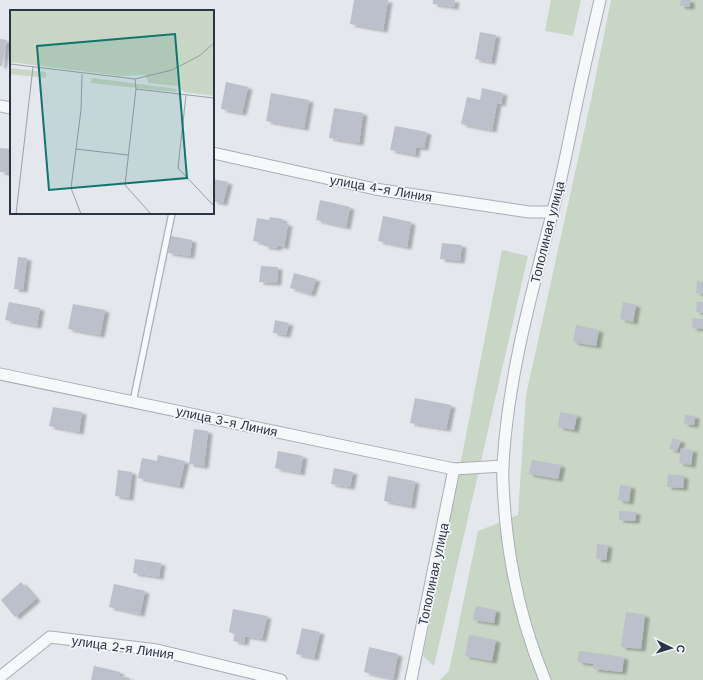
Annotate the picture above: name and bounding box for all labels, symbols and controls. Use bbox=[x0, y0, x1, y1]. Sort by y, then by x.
inset map bbox=[10, 10, 214, 214]
street label: улица 4-я Линия bbox=[329, 172, 433, 205]
street label: Тополиная улица bbox=[528, 179, 568, 285]
street label: улица 3-я Линия bbox=[175, 403, 279, 440]
street label: Тополиная улица bbox=[415, 521, 452, 627]
north arrow bbox=[651, 628, 691, 668]
street label: улица 2-я Линия bbox=[71, 633, 175, 662]
text: С bbox=[674, 644, 687, 653]

